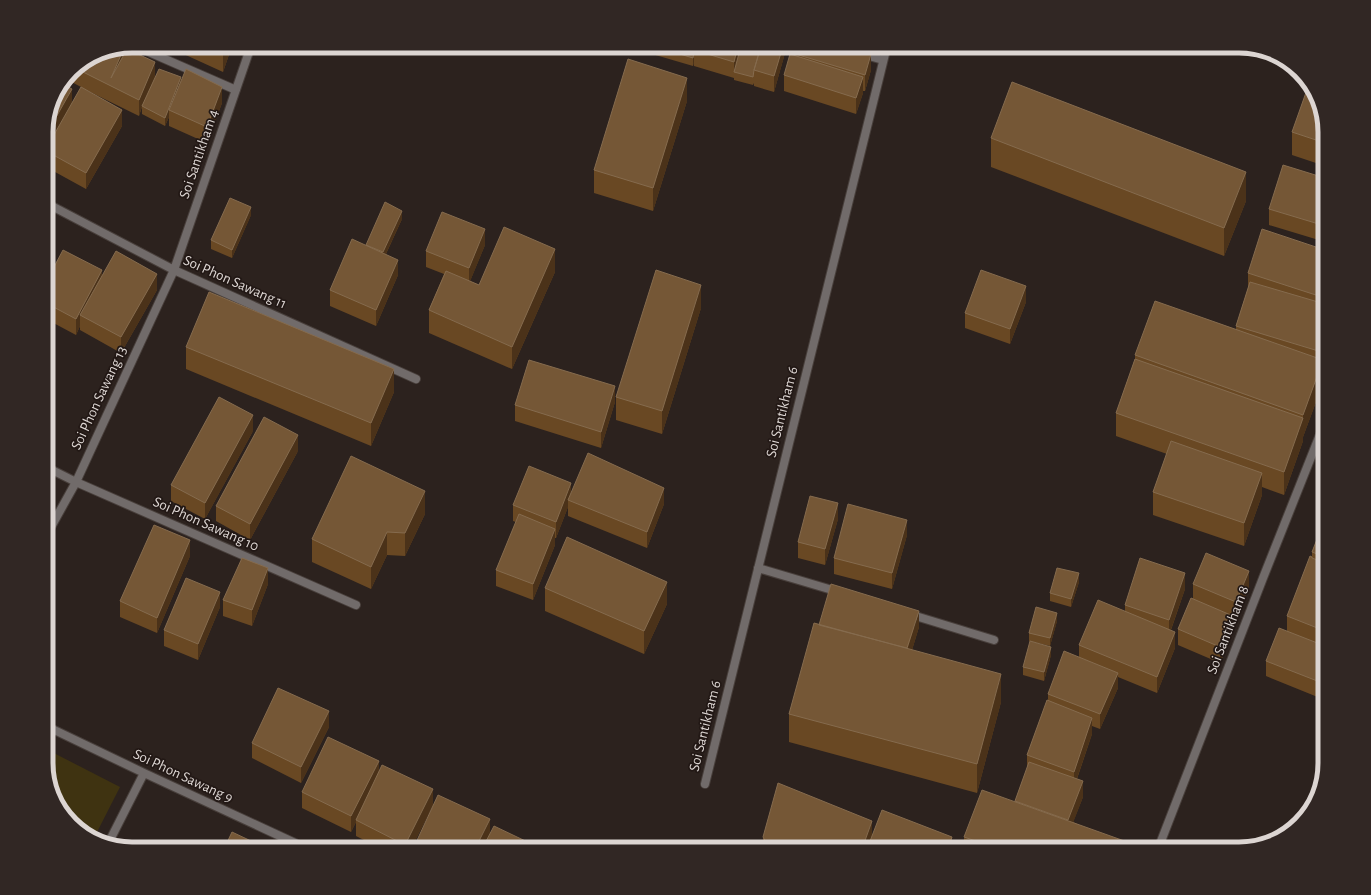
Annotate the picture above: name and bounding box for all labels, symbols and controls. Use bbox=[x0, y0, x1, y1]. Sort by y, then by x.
street label: Soi Santikham 4 bbox=[177, 108, 221, 200]
street label: Soi Phon Sawang 11 bbox=[181, 253, 289, 311]
street label: Soi Phon Sawang 13 bbox=[68, 344, 130, 452]
street label: Soi Santikham 6 bbox=[763, 365, 801, 459]
street label: Soi Phon Sawang 10 bbox=[151, 494, 261, 554]
street label: Soi Santikham 8 bbox=[1204, 584, 1252, 676]
street label: Soi Santikham 6 bbox=[686, 679, 724, 773]
street label: Soi Phon Sawang 9 bbox=[131, 746, 235, 806]

